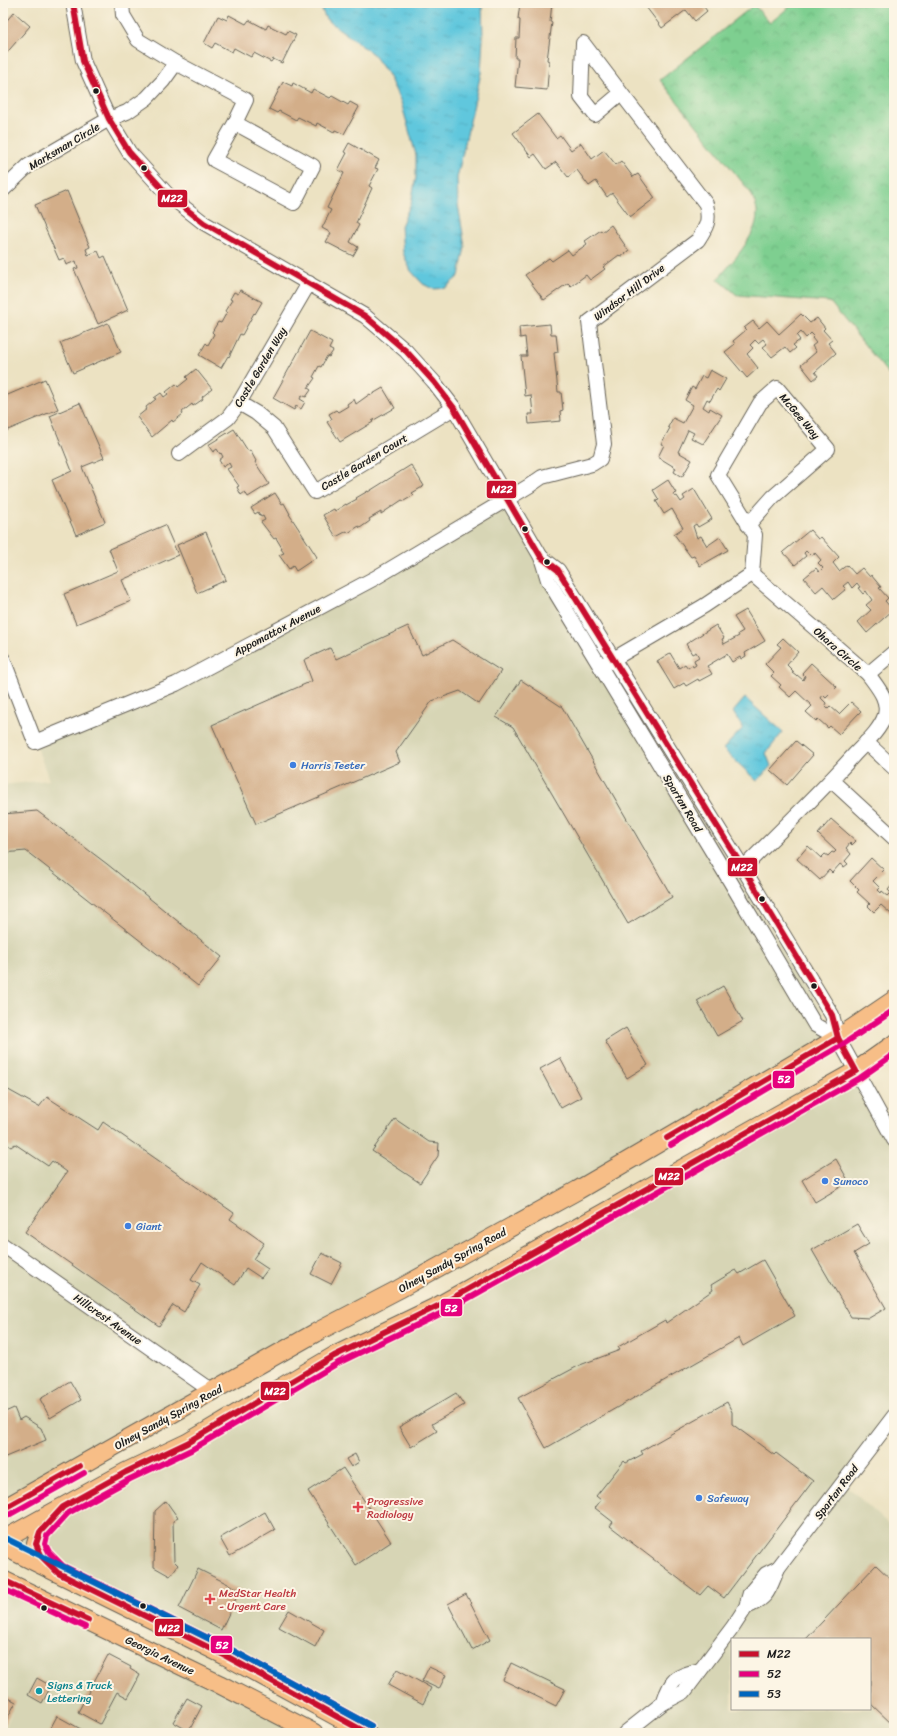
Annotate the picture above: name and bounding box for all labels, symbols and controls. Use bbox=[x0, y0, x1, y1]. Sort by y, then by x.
unlabelled marker bbox=[91, 86, 101, 96]
street label: Marksman Circle bbox=[25, 117, 104, 175]
unlabelled marker bbox=[139, 163, 149, 173]
line badge: M22 bbox=[157, 189, 188, 208]
text: M22 bbox=[160, 189, 183, 208]
street label: Windsor Hill Drive bbox=[589, 259, 669, 326]
street label: Castle Garden Way bbox=[229, 323, 292, 411]
street label: McGee Way bbox=[774, 389, 825, 444]
street label: Castle Garden Court bbox=[317, 429, 412, 496]
line badge: M22 bbox=[486, 480, 517, 499]
text: M22 bbox=[490, 480, 513, 499]
unlabelled marker bbox=[520, 524, 530, 534]
unlabelled marker bbox=[542, 557, 552, 567]
street label: Appomattox Avenue bbox=[229, 599, 325, 662]
street label: Ohara Circle bbox=[809, 623, 867, 676]
place label: Harris Teeter bbox=[301, 756, 366, 775]
marker: Harris Teeter bbox=[288, 760, 298, 770]
street label: Spartan Road bbox=[658, 771, 708, 837]
line badge: M22 bbox=[727, 857, 758, 877]
text: M22 bbox=[730, 858, 753, 877]
unlabelled marker bbox=[757, 894, 767, 904]
unlabelled marker bbox=[809, 981, 819, 991]
line badge: 52 bbox=[772, 1070, 795, 1089]
text: 52 bbox=[777, 1070, 791, 1089]
line badge: M22 bbox=[654, 1167, 684, 1186]
text: M22 bbox=[657, 1167, 680, 1186]
place label: Sunoco bbox=[833, 1172, 869, 1191]
marker: Sunoco bbox=[820, 1176, 830, 1186]
place label: Giant bbox=[136, 1217, 162, 1236]
marker: Giant bbox=[123, 1221, 133, 1231]
street label: Olney Sandy Spring Road bbox=[395, 1222, 511, 1298]
street label: Hillcrest Avenue bbox=[69, 1289, 146, 1350]
line badge: 52 bbox=[440, 1298, 463, 1317]
text: 52 bbox=[444, 1299, 458, 1318]
street label: Olney Sandy Spring Road bbox=[111, 1379, 227, 1455]
line badge: M22 bbox=[260, 1381, 290, 1401]
text: M22 bbox=[263, 1382, 286, 1401]
street label: Spartan Road bbox=[809, 1460, 864, 1524]
place label: Safeway bbox=[707, 1489, 749, 1508]
place label: Progressive Radiology bbox=[367, 1492, 424, 1524]
marker: Safeway bbox=[694, 1493, 704, 1503]
marker: Progressive Radiology bbox=[352, 1501, 364, 1513]
place label: MedStar Health - Urgent Care bbox=[219, 1584, 297, 1616]
marker: MedStar Health - Urgent Care bbox=[204, 1593, 216, 1605]
unlabelled marker bbox=[138, 1601, 148, 1611]
unlabelled marker bbox=[39, 1603, 49, 1613]
line badge: M22 bbox=[154, 1618, 184, 1637]
text: M22 bbox=[157, 1619, 180, 1638]
street label: Georgia Avenue bbox=[122, 1630, 198, 1681]
line badge: 52 bbox=[210, 1635, 233, 1654]
text: 52 bbox=[215, 1636, 229, 1655]
legend bbox=[731, 1638, 871, 1710]
text: M22 bbox=[767, 1643, 791, 1665]
text: 52 bbox=[767, 1663, 781, 1685]
place label: Signs & Truck Lettering bbox=[47, 1676, 113, 1708]
text: 53 bbox=[767, 1683, 781, 1705]
marker: Signs & Truck Lettering bbox=[34, 1686, 44, 1696]

